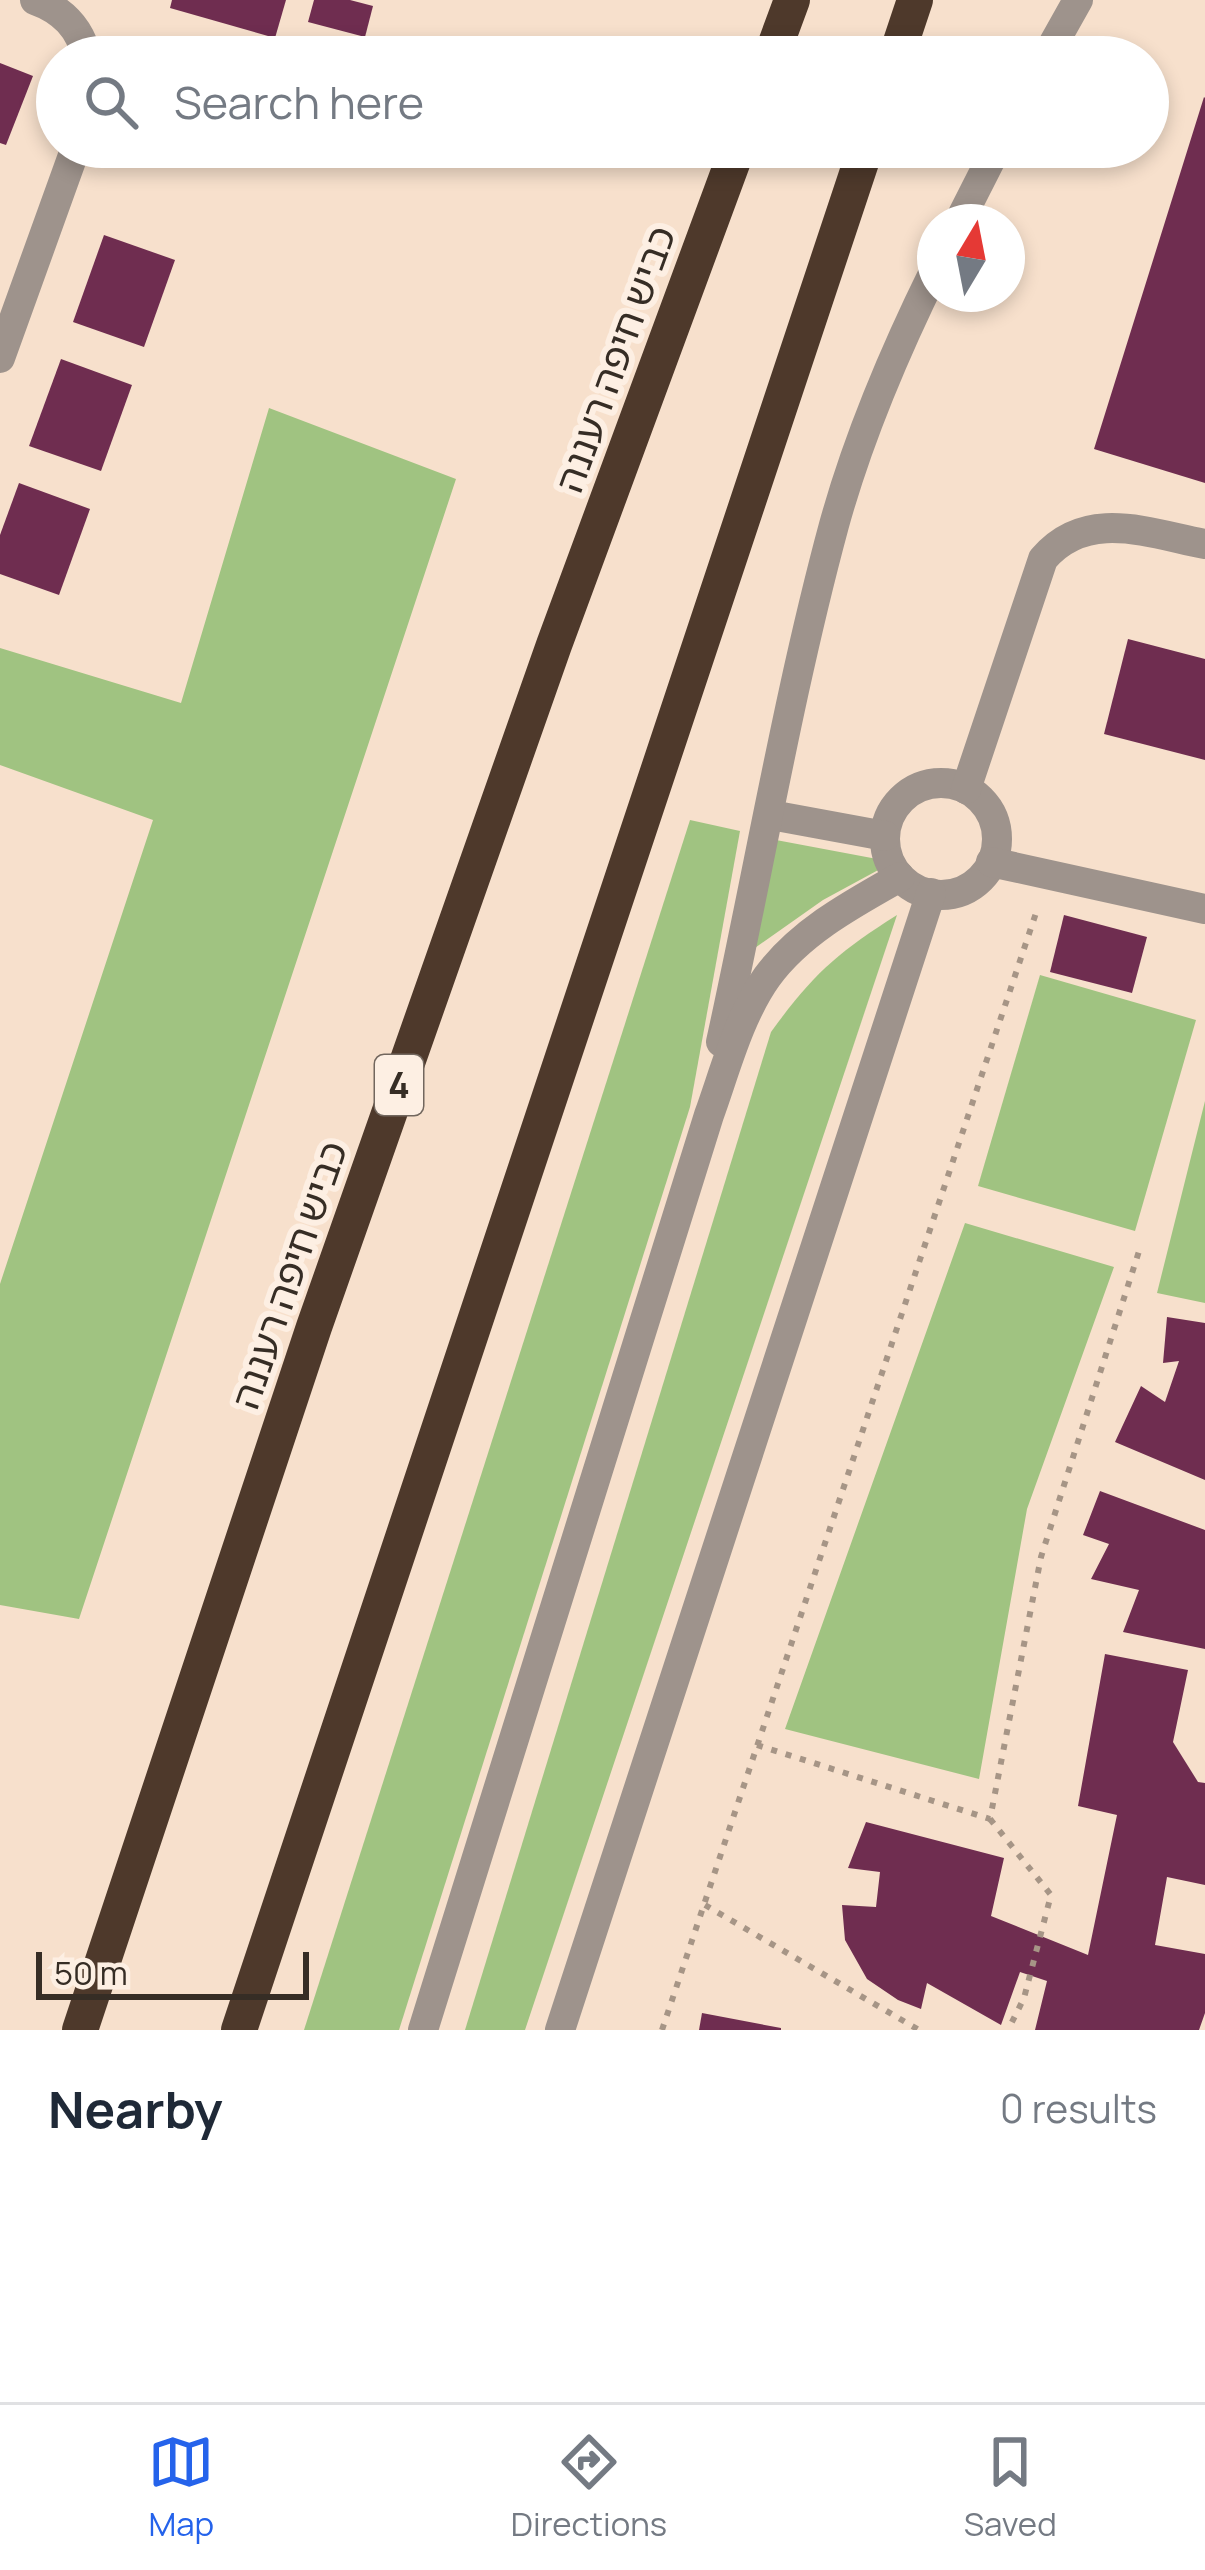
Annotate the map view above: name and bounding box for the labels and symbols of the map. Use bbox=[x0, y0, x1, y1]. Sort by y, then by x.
north arrow bbox=[917, 204, 1025, 312]
street label: כביש חיפה רעננה bbox=[541, 218, 687, 499]
road number: 4 bbox=[375, 1055, 423, 1115]
street label: כביש חיפה רעננה bbox=[217, 1134, 359, 1416]
scale bar bbox=[36, 1946, 309, 1999]

